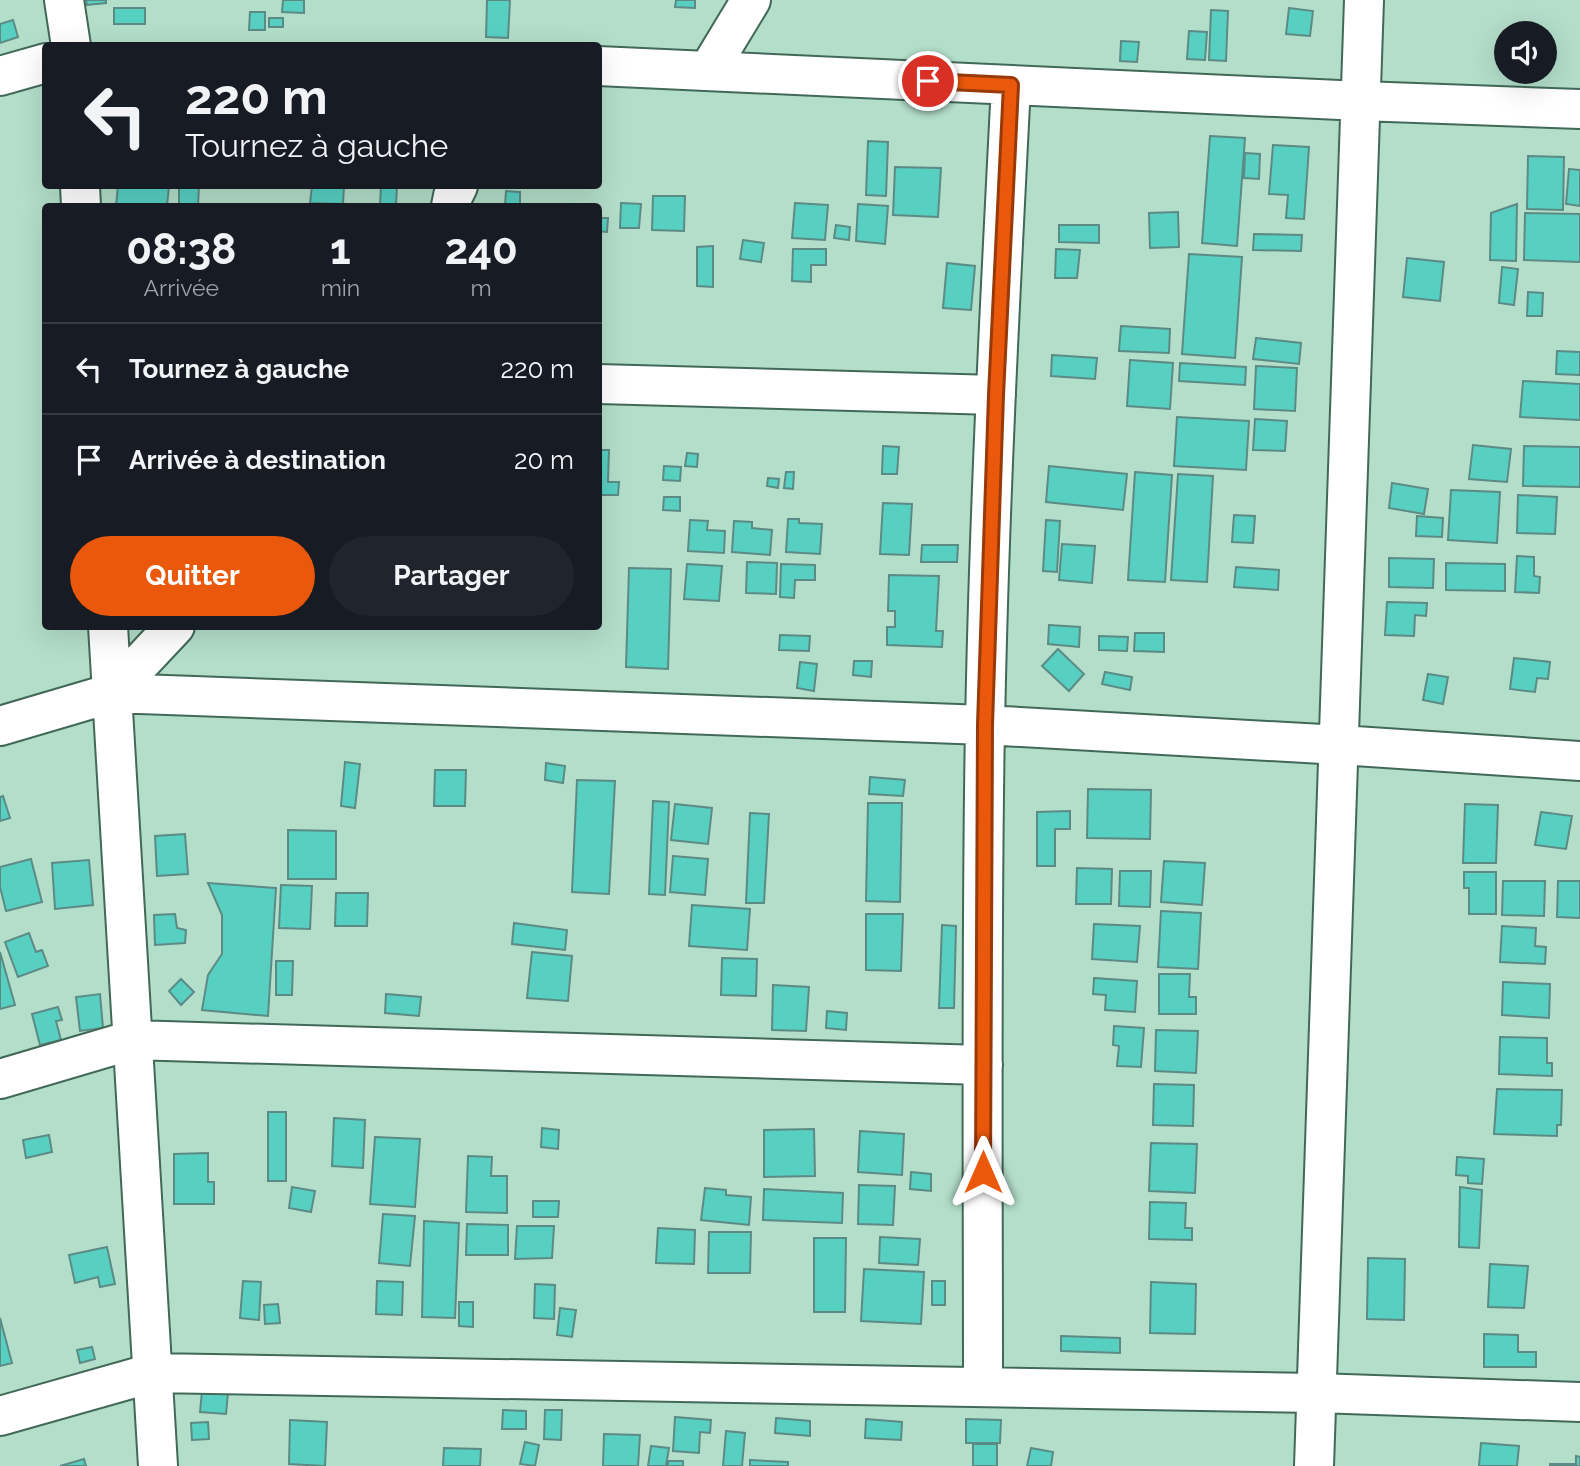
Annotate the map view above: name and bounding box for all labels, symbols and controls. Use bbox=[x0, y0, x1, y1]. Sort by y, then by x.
map controls bbox=[1494, 21, 1557, 84]
button: sound bbox=[1494, 21, 1557, 84]
pin bbox=[898, 51, 958, 111]
icon: arrive bbox=[909, 62, 947, 100]
text: 220 m bbox=[185, 68, 328, 125]
icon: left bbox=[70, 70, 161, 161]
text: Tournez à gauche bbox=[185, 127, 448, 164]
text: 08:38 bbox=[126, 225, 237, 274]
text: 1 bbox=[330, 225, 351, 274]
text: 240 bbox=[444, 225, 518, 274]
text: Arrivée bbox=[144, 274, 219, 301]
text: min bbox=[321, 274, 360, 301]
text: m bbox=[471, 274, 492, 301]
icon: left bbox=[70, 350, 108, 388]
text: Tournez à gauche bbox=[129, 354, 349, 384]
text: 220 m bbox=[500, 354, 574, 384]
icon: arrive bbox=[70, 441, 108, 479]
text: Arrivée à destination bbox=[129, 445, 386, 475]
text: 20 m bbox=[514, 445, 574, 475]
button: Quitter bbox=[70, 536, 315, 616]
button: Partager bbox=[329, 536, 574, 616]
position arrow bbox=[946, 1135, 1020, 1209]

